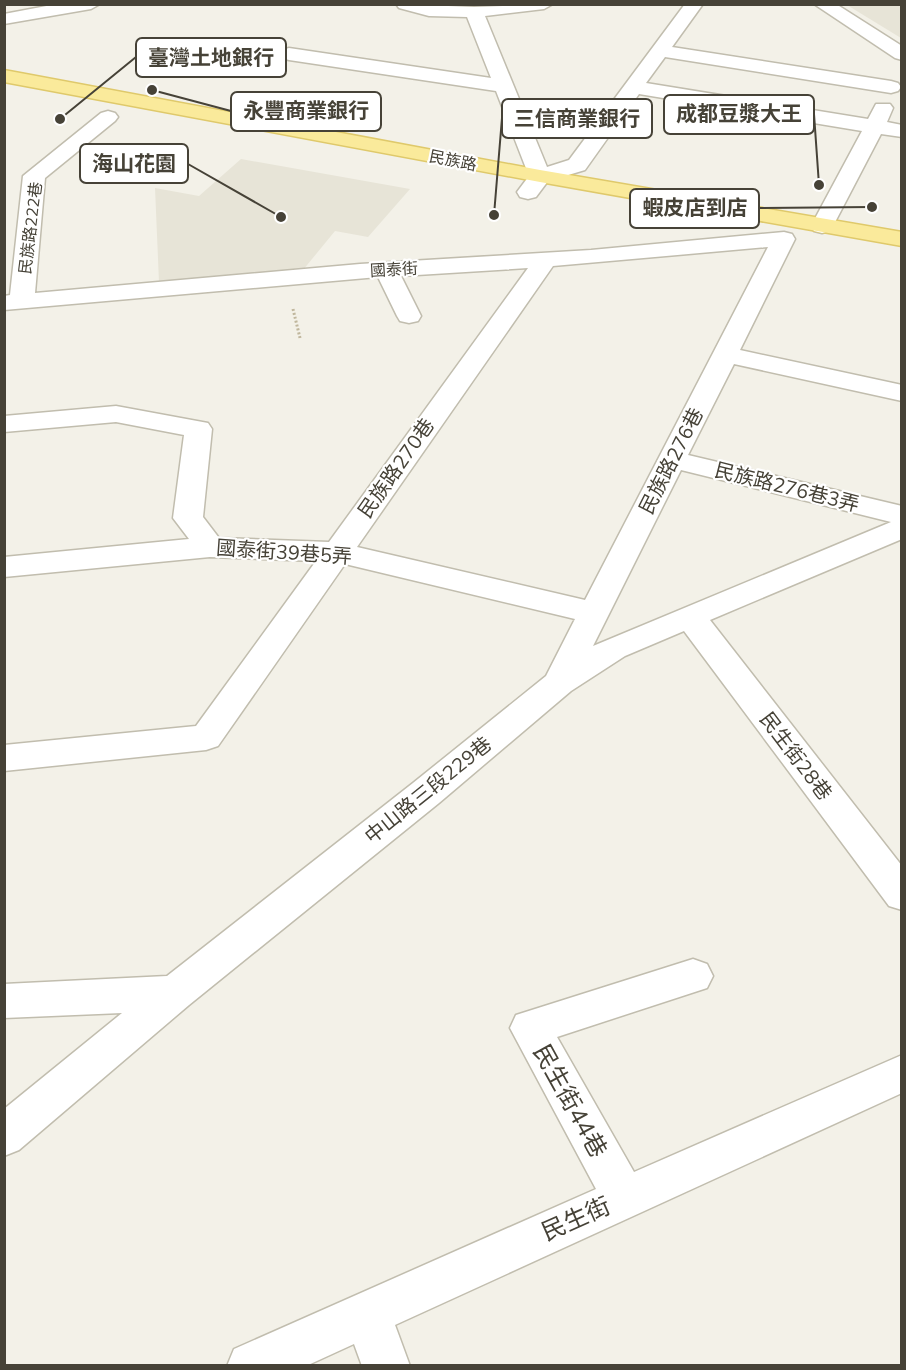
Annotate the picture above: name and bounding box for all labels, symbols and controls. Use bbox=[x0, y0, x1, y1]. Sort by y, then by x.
callout: 臺灣土地銀行 bbox=[136, 38, 286, 77]
text: 臺灣土地銀行 bbox=[148, 44, 274, 72]
callout: 永豐商業銀行 bbox=[231, 92, 381, 131]
callout: 成都豆漿大王 bbox=[664, 95, 814, 134]
text: 永豐商業銀行 bbox=[243, 97, 369, 125]
callout: 三信商業銀行 bbox=[502, 99, 652, 138]
text: 成都豆漿大王 bbox=[676, 100, 802, 128]
text: 三信商業銀行 bbox=[514, 105, 640, 133]
callout: 海山花園 bbox=[80, 144, 188, 183]
street label: 民族路 bbox=[427, 146, 478, 176]
text: 海山花園 bbox=[92, 150, 176, 178]
street label: 民族路222巷 bbox=[14, 181, 48, 276]
callout: 蝦皮店到店 bbox=[630, 189, 759, 228]
text: 蝦皮店到店 bbox=[643, 194, 748, 222]
street label: 國泰街 bbox=[370, 258, 419, 282]
street label: 民族路276巷 bbox=[633, 403, 710, 519]
street label: 民族路270巷 bbox=[352, 413, 441, 524]
street label: 民族路276巷3弄 bbox=[712, 456, 862, 518]
street label: 國泰街39巷5弄 bbox=[215, 534, 353, 571]
street label: 民生街28巷 bbox=[754, 707, 838, 806]
street label: 中山路三段229巷 bbox=[359, 731, 497, 850]
street label: 民生街44巷 bbox=[526, 1039, 614, 1163]
street label: 民生街 bbox=[537, 1190, 615, 1248]

